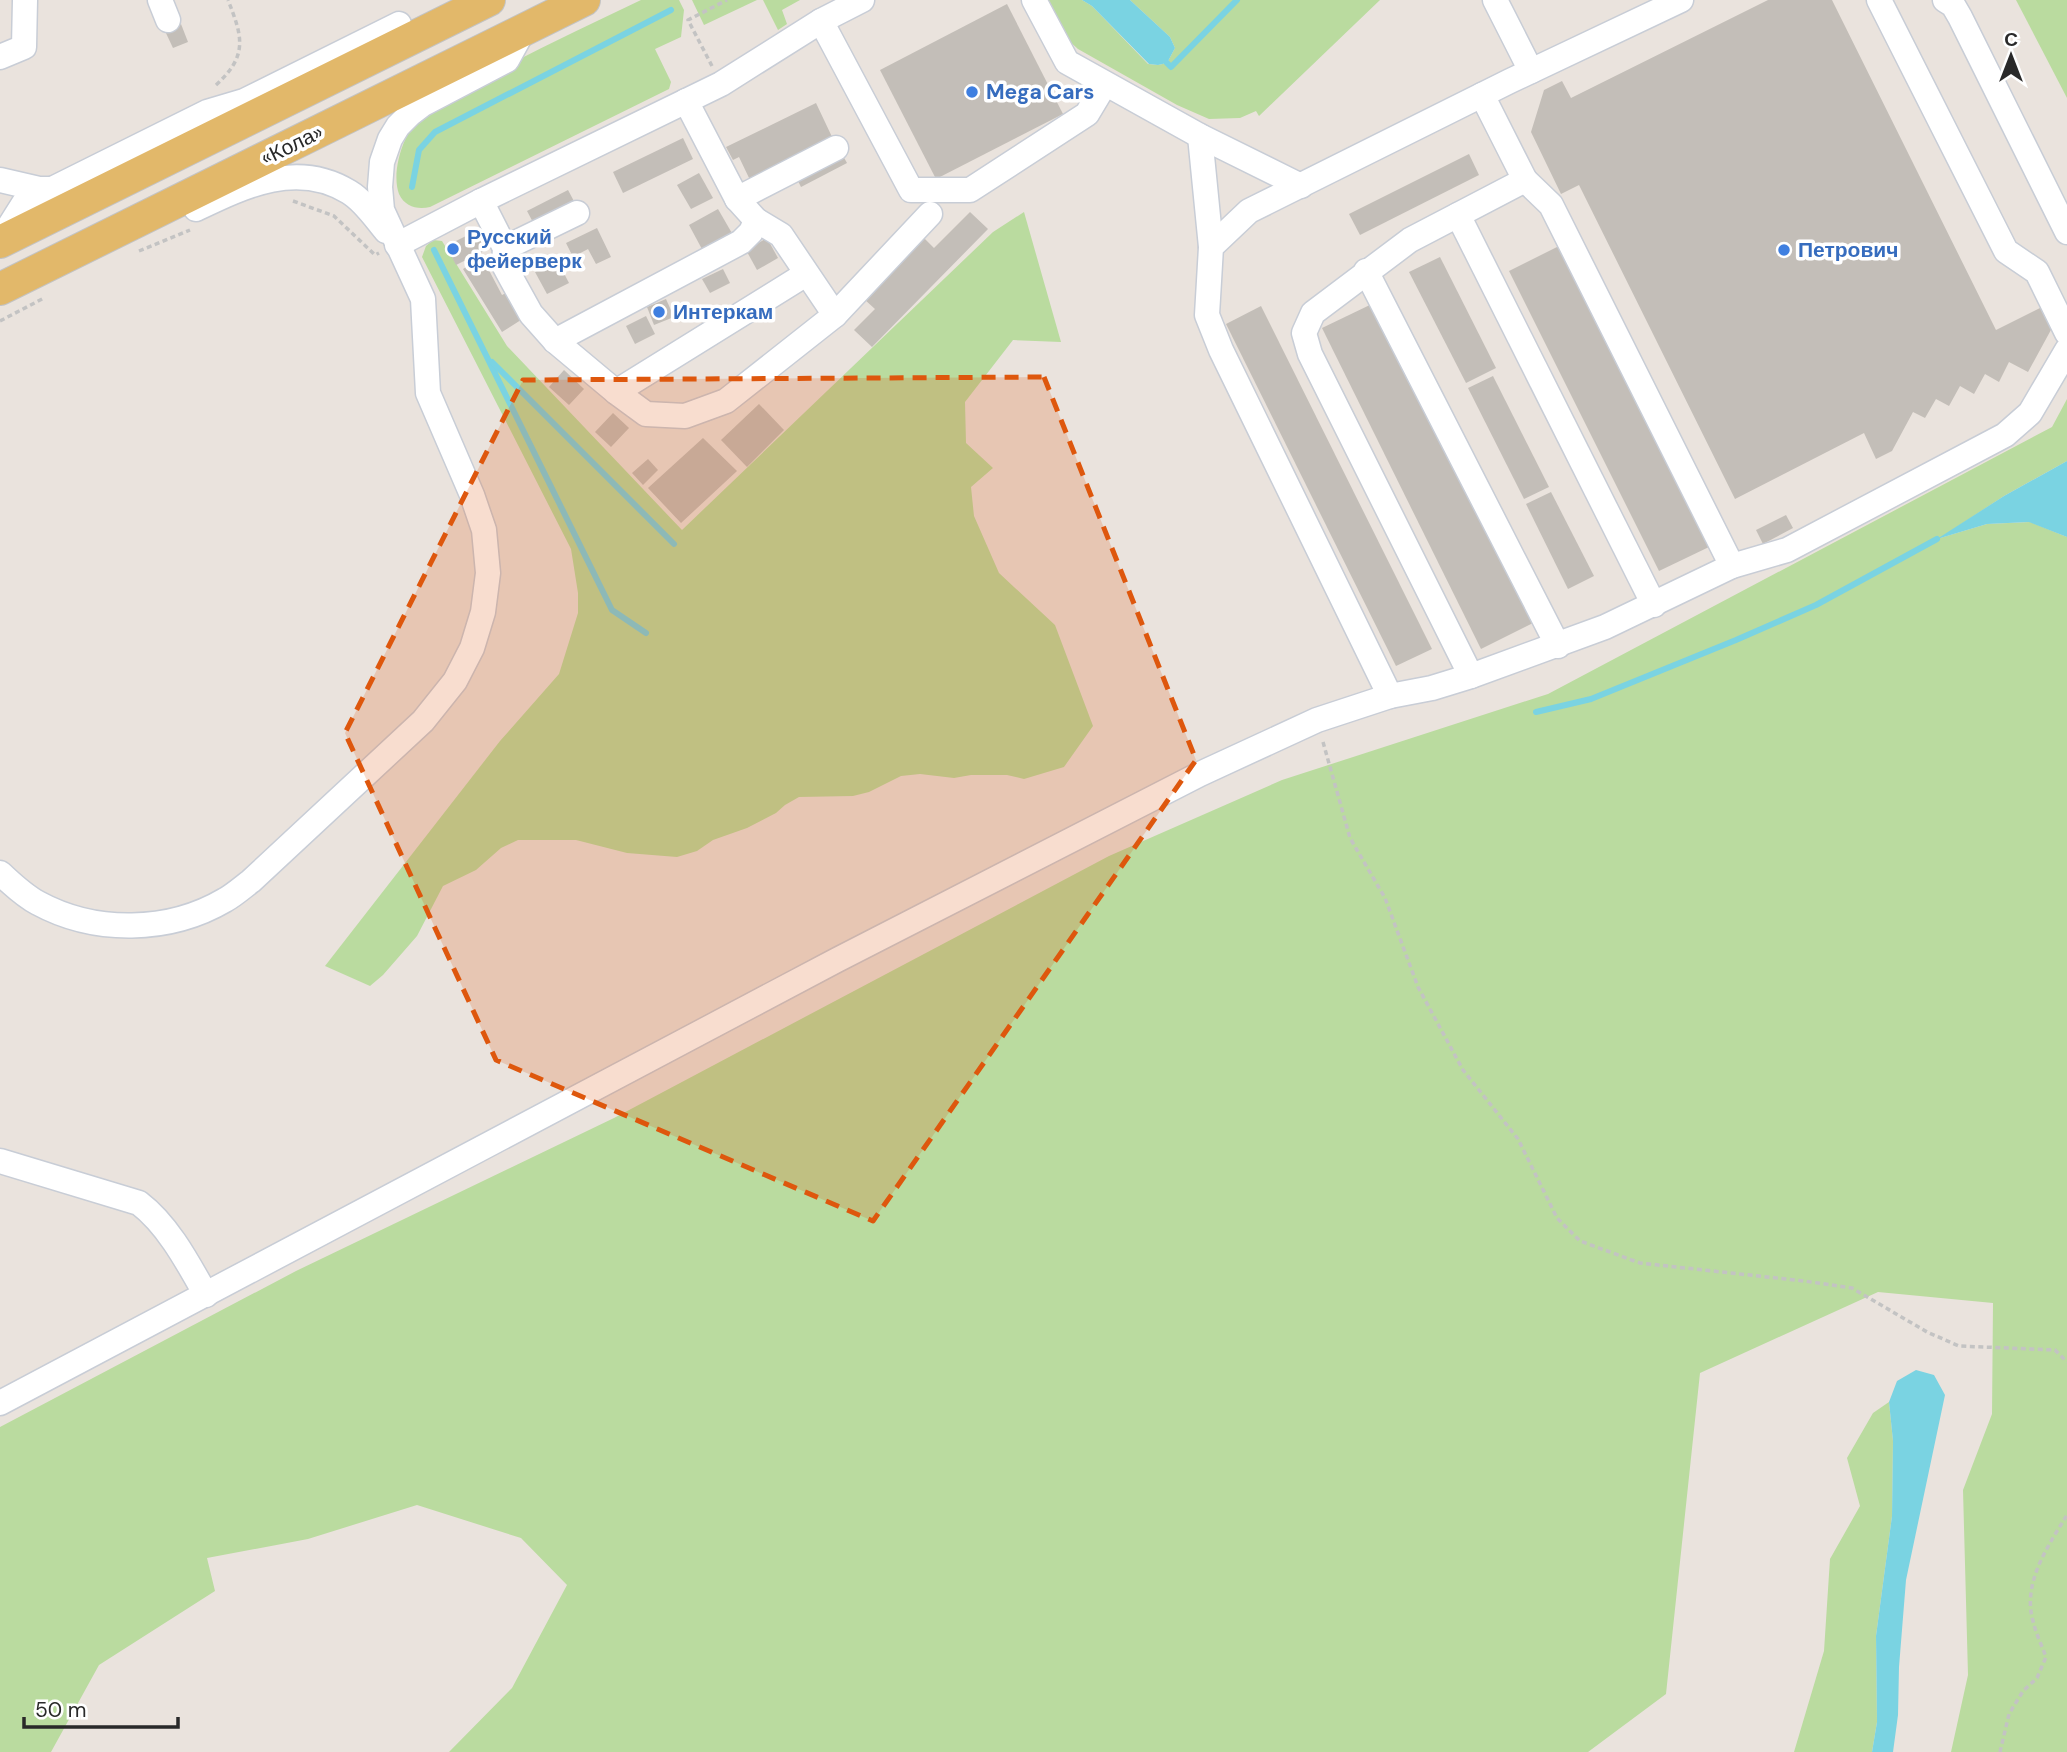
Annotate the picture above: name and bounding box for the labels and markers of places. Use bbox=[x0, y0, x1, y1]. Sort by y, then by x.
place label: Mega Cars bbox=[986, 78, 1094, 106]
marker: Mega Cars bbox=[964, 84, 980, 100]
place label: Русский фейерверк bbox=[467, 223, 582, 275]
place label: Петрович bbox=[1798, 236, 1898, 264]
marker: Русский фейерверк bbox=[445, 241, 461, 257]
marker: Петрович bbox=[1776, 242, 1792, 258]
place label: Интеркам bbox=[673, 298, 773, 326]
marker: Интеркам bbox=[651, 304, 667, 320]

